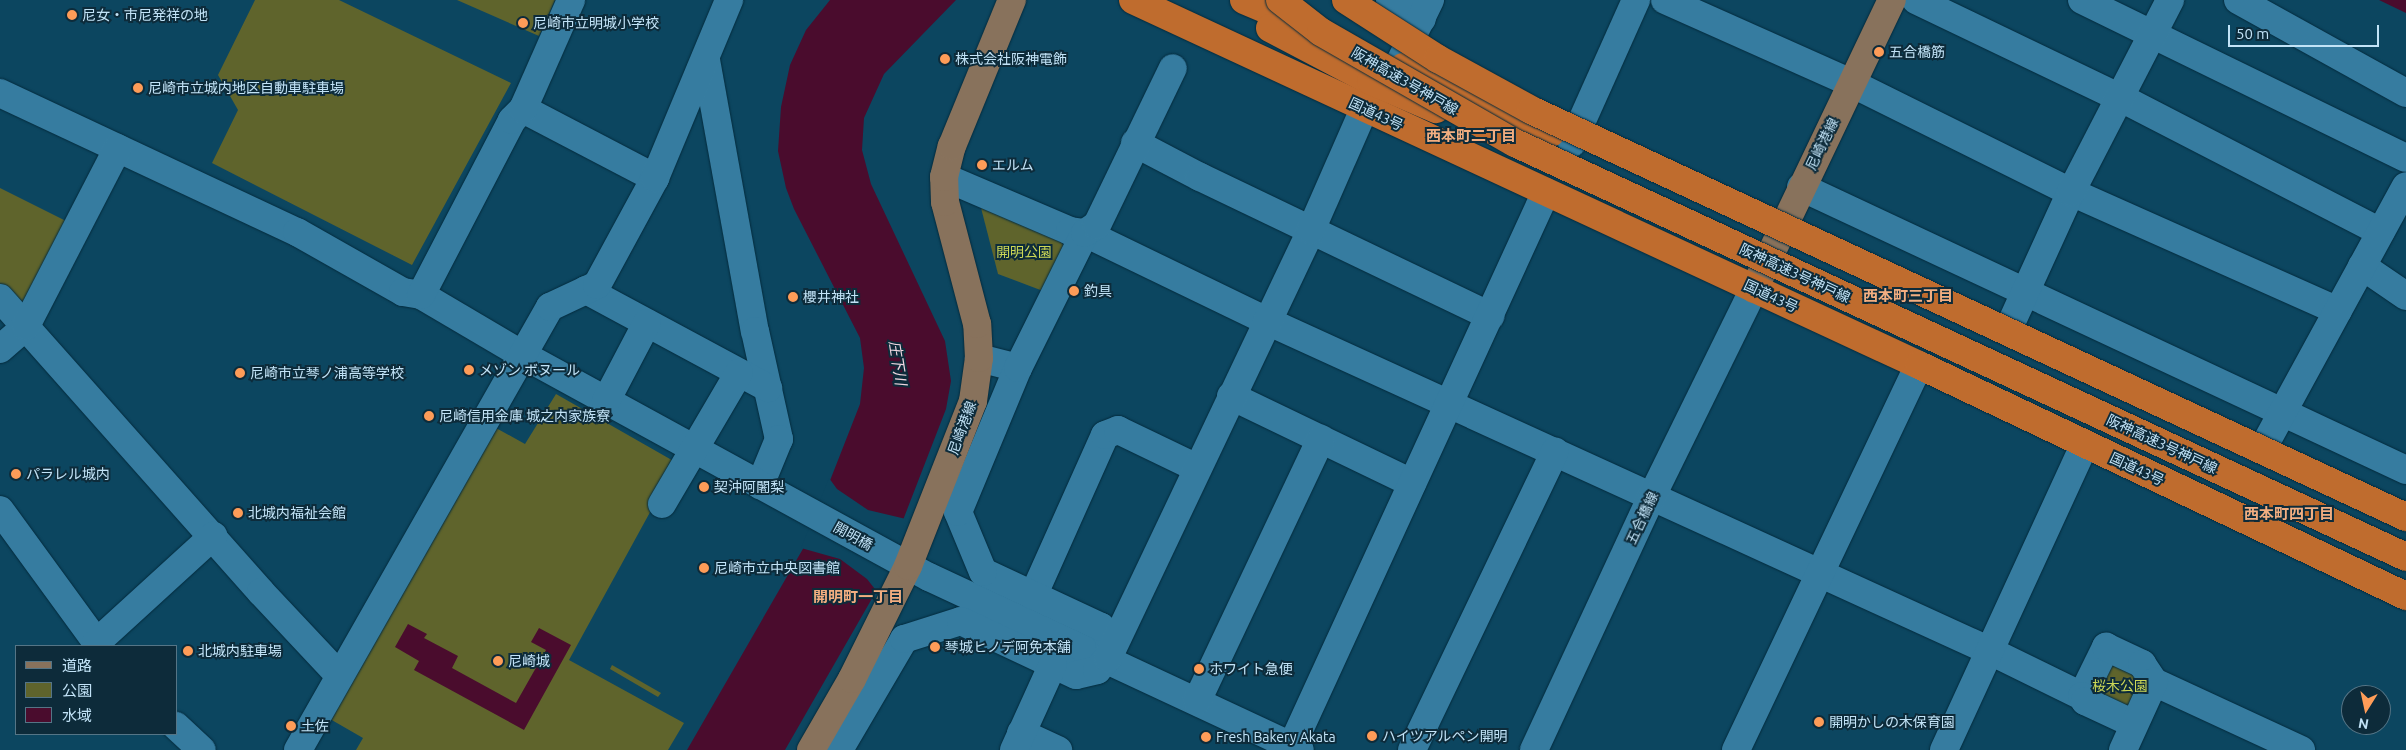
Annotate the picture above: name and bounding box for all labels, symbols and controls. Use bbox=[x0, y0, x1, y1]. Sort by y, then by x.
place label: 尼女・市尼発祥の地 bbox=[82, 7, 208, 23]
marker: 尼女・市尼発祥の地 bbox=[66, 9, 78, 21]
place label: 尼崎市立明城小学校 bbox=[533, 15, 659, 31]
scale bar bbox=[2231, 15, 2382, 47]
marker: 尼崎市立明城小学校 bbox=[517, 17, 529, 29]
text: 50 m bbox=[2236, 25, 2269, 42]
street label: 阪神高速3号神戸線 bbox=[1349, 44, 1461, 118]
place label: 五合橋筋 bbox=[1889, 44, 1945, 60]
marker: 五合橋筋 bbox=[1873, 46, 1885, 58]
place label: 株式会社阪神電飾 bbox=[955, 51, 1067, 67]
marker: 株式会社阪神電飾 bbox=[939, 53, 951, 65]
place label: 尼崎市立城内地区自動車駐車場 bbox=[148, 80, 344, 96]
marker: 尼崎市立城内地区自動車駐車場 bbox=[132, 82, 144, 94]
street label: 国道43号 bbox=[1346, 94, 1406, 134]
street label: 尼崎港線 bbox=[1802, 115, 1842, 173]
district label: 西本町二丁目 bbox=[1426, 127, 1516, 145]
place label: エルム bbox=[992, 157, 1034, 173]
marker: エルム bbox=[976, 159, 988, 171]
street label: 阪神高速3号神戸線 bbox=[1737, 240, 1853, 306]
park label: 開明公園 bbox=[996, 244, 1052, 260]
street label: 国道43号 bbox=[1741, 276, 1801, 316]
place label: 釣具 bbox=[1084, 283, 1112, 299]
marker: 釣具 bbox=[1068, 285, 1080, 297]
district label: 西本町三丁目 bbox=[1863, 287, 1953, 305]
place label: 櫻井神社 bbox=[803, 289, 859, 305]
marker: 櫻井神社 bbox=[787, 291, 799, 303]
water label: 庄下川 bbox=[886, 339, 910, 387]
place label: メゾン ボヌール bbox=[479, 362, 580, 378]
marker: メゾン ボヌール bbox=[463, 364, 475, 376]
place label: 尼崎市立琴ノ浦高等学校 bbox=[250, 365, 404, 381]
marker: 尼崎市立琴ノ浦高等学校 bbox=[234, 367, 246, 379]
street label: 尼崎港線 bbox=[945, 399, 979, 457]
place label: 尼崎信用金庫 城之内家族寮 bbox=[439, 408, 610, 424]
marker: 尼崎信用金庫 城之内家族寮 bbox=[423, 410, 435, 422]
street label: 阪神高速3号神戸線 bbox=[2104, 411, 2220, 477]
street label: 国道43号 bbox=[2107, 449, 2167, 489]
place label: パラレル城内 bbox=[26, 466, 110, 482]
marker: パラレル城内 bbox=[10, 468, 22, 480]
place label: 契沖阿闍梨 bbox=[714, 479, 784, 495]
marker: 契沖阿闍梨 bbox=[698, 481, 710, 493]
street label: 五合橋線 bbox=[1623, 489, 1661, 547]
place label: 北城内福祉会館 bbox=[248, 505, 346, 521]
district label: 西本町四丁目 bbox=[2244, 505, 2334, 523]
marker: 北城内福祉会館 bbox=[232, 507, 244, 519]
street label: 開明橋 bbox=[831, 518, 875, 554]
place label: 尼崎市立中央図書館 bbox=[714, 560, 840, 576]
marker: 尼崎市立中央図書館 bbox=[698, 562, 710, 574]
district label: 開明町一丁目 bbox=[813, 588, 903, 606]
place label: 琴城ヒノデ阿免本舗 bbox=[945, 639, 1071, 655]
marker: 琴城ヒノデ阿免本舗 bbox=[929, 641, 941, 653]
place label: 北城内駐車場 bbox=[198, 643, 282, 659]
legend bbox=[15, 645, 178, 735]
marker: 北城内駐車場 bbox=[182, 645, 194, 657]
place label: 尼崎城 bbox=[508, 653, 550, 669]
marker: 尼崎城 bbox=[492, 655, 504, 667]
text: 道路 bbox=[62, 657, 92, 674]
place label: ホワイト急便 bbox=[1209, 661, 1293, 677]
marker: ホワイト急便 bbox=[1193, 663, 1205, 675]
park label: 桜木公園 bbox=[2092, 678, 2148, 694]
text: 公園 bbox=[62, 682, 92, 699]
north arrow bbox=[2341, 685, 2391, 735]
text: 水域 bbox=[62, 707, 92, 724]
place label: 開明かしの木保育園 bbox=[1829, 714, 1955, 730]
text: N bbox=[2357, 715, 2370, 733]
marker: 開明かしの木保育園 bbox=[1813, 716, 1825, 728]
place label: 土佐 bbox=[301, 718, 329, 734]
marker: 土佐 bbox=[285, 720, 297, 732]
place label: ハイツアルペン開明 bbox=[1382, 728, 1508, 744]
place label: Fresh Bakery Akata bbox=[1216, 729, 1336, 745]
marker: ハイツアルペン開明 bbox=[1366, 730, 1378, 742]
marker: Fresh Bakery Akata bbox=[1200, 731, 1212, 743]

